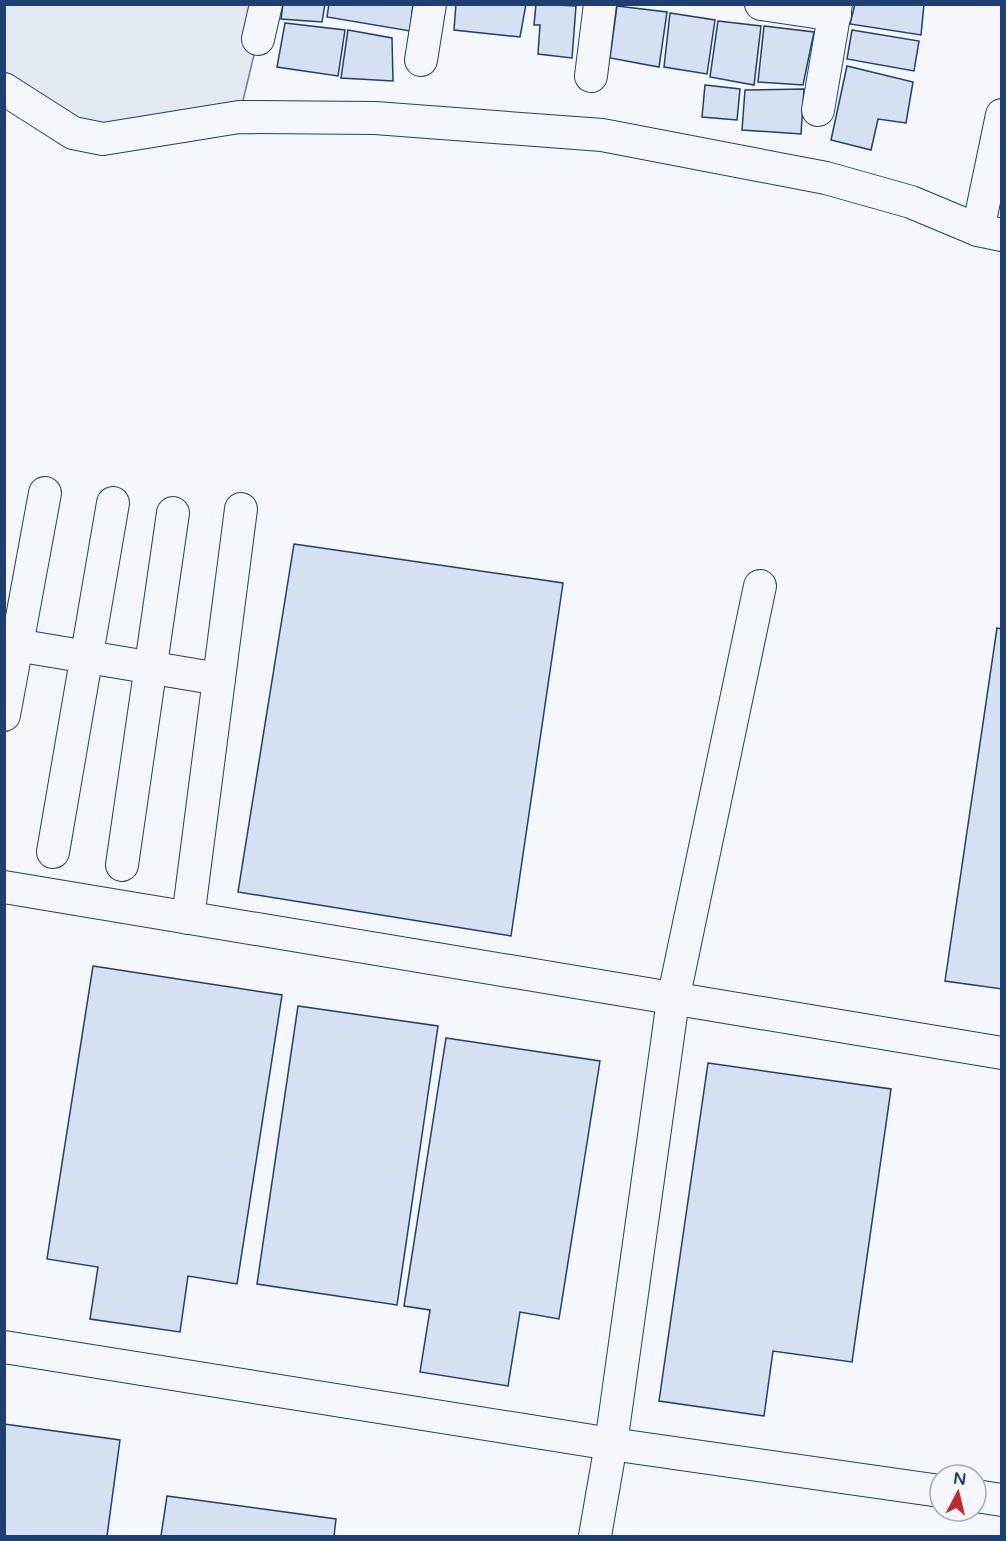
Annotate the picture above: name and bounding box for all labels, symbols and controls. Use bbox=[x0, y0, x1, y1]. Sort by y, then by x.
north arrow bbox=[928, 1463, 988, 1523]
text: N bbox=[952, 1468, 967, 1490]

